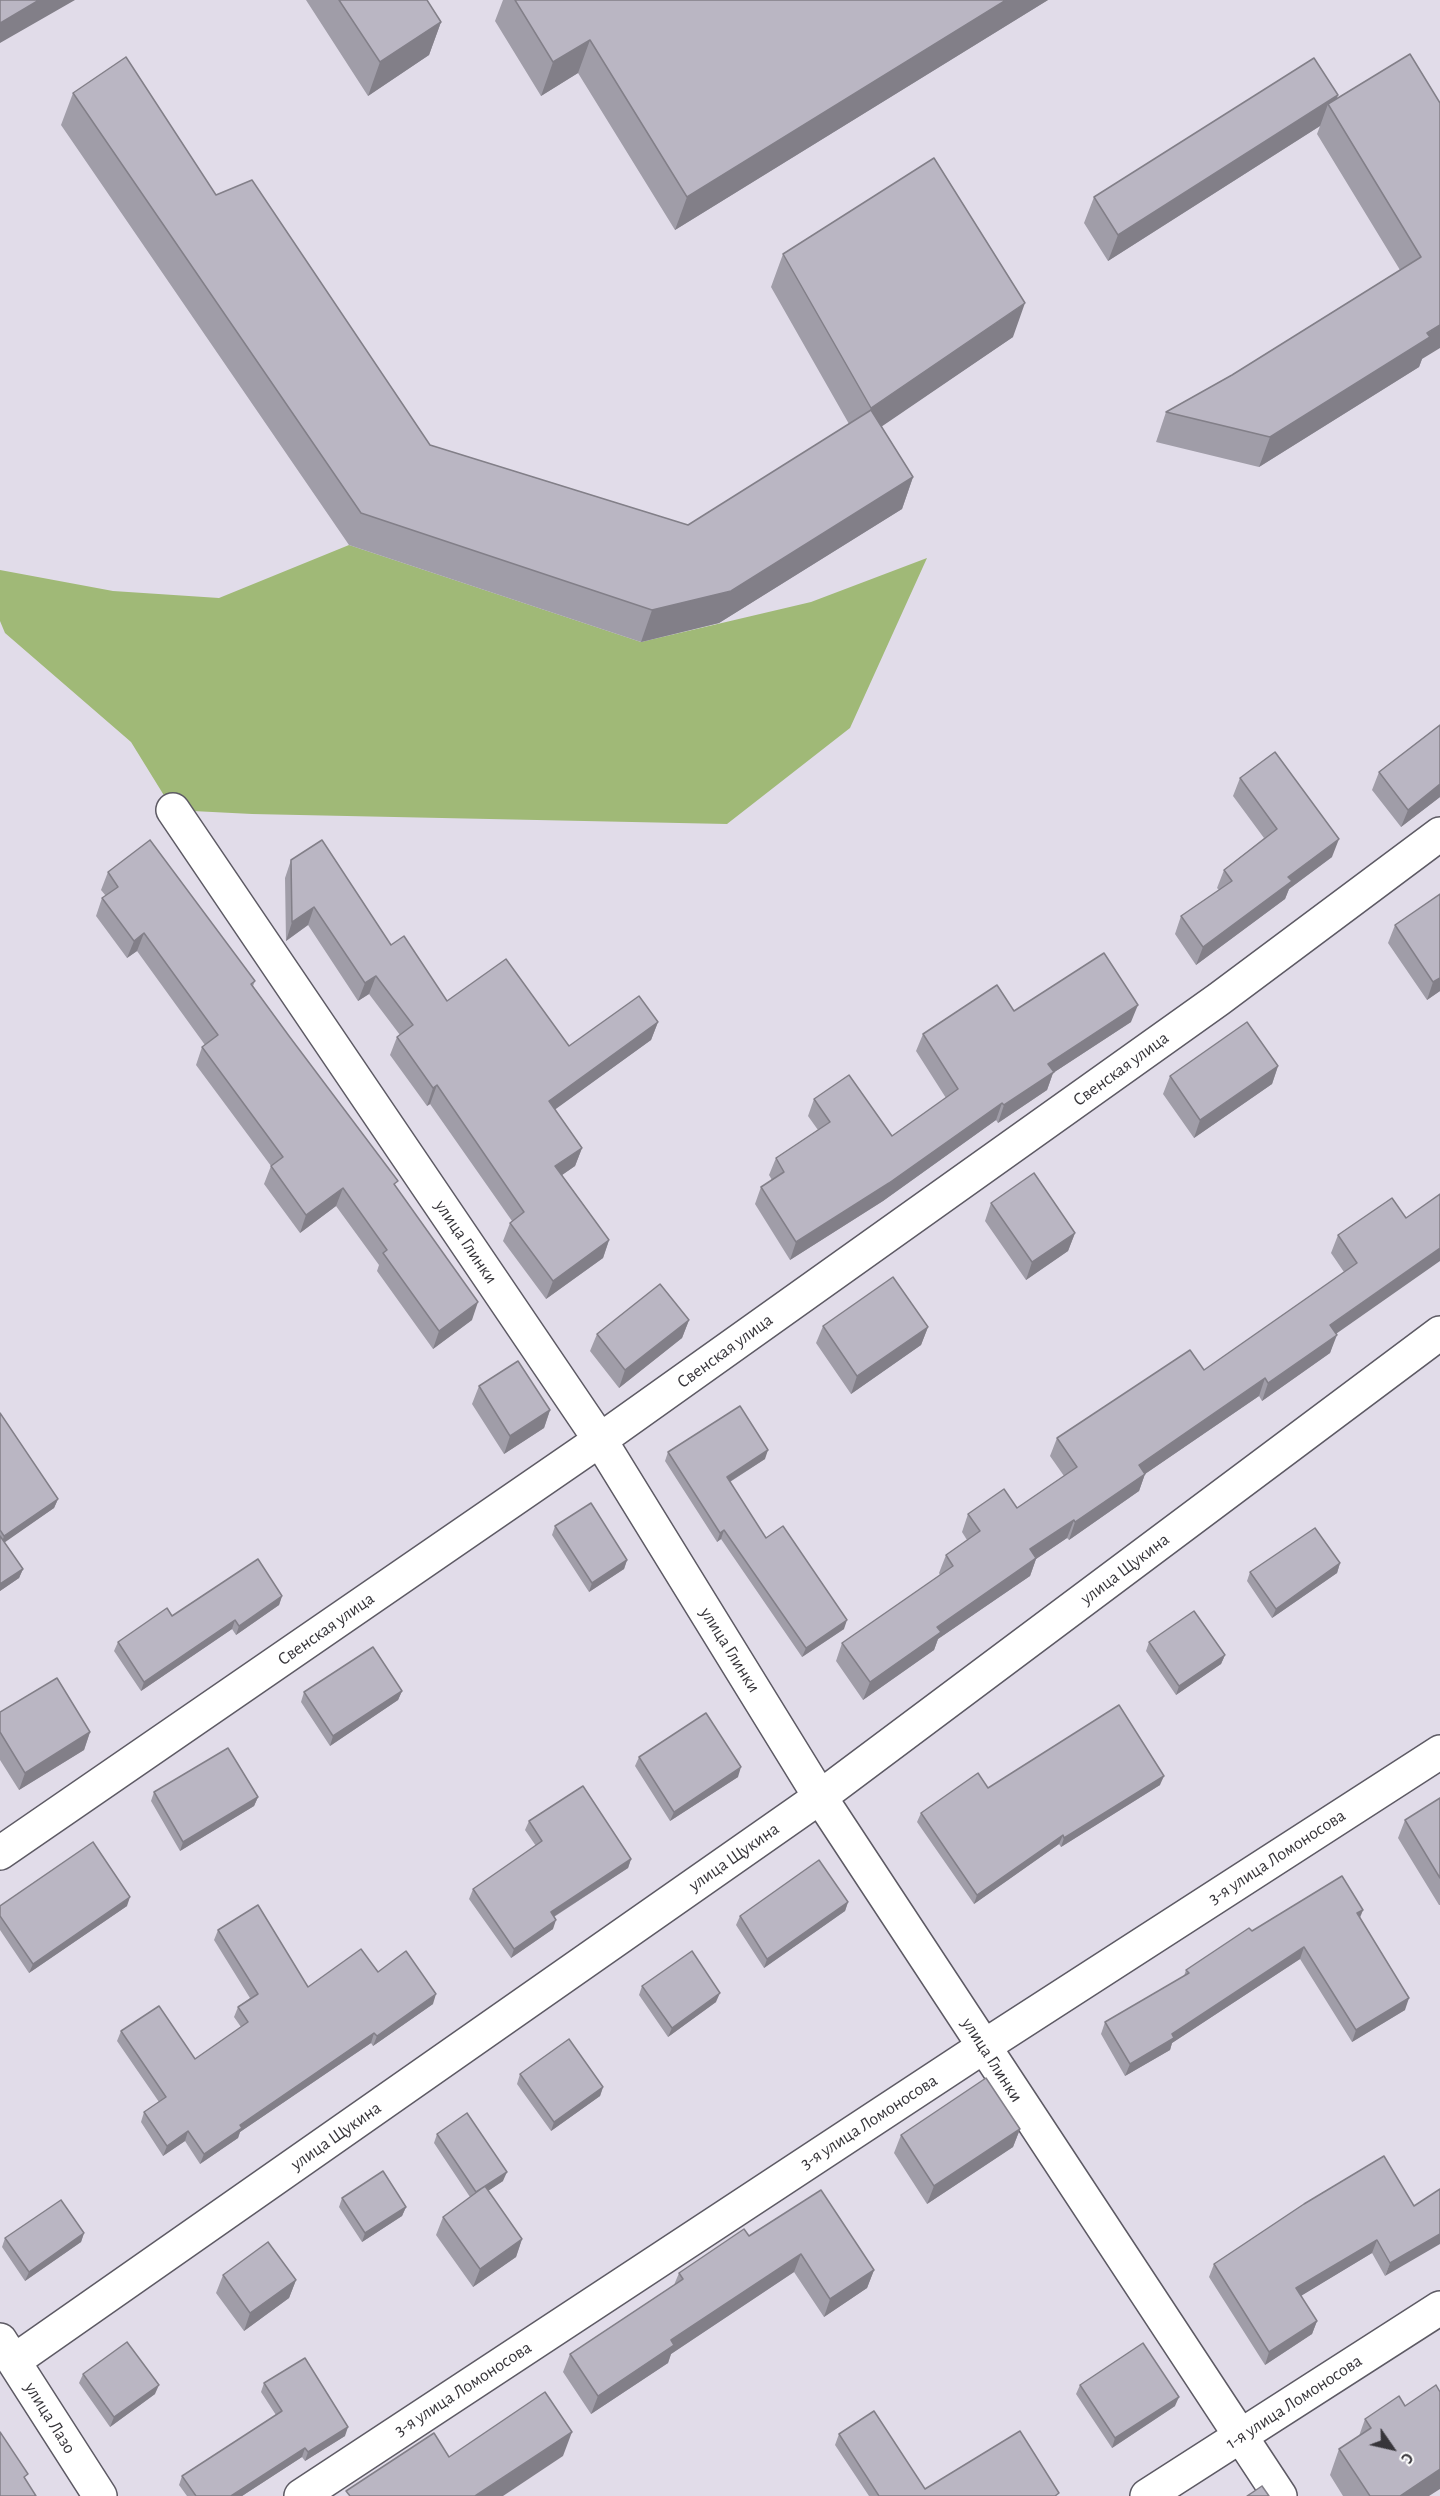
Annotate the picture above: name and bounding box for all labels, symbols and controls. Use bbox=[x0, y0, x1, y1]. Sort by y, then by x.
street label: Свенская улица bbox=[1069, 1027, 1173, 1111]
street label: улица Глинки bbox=[430, 1196, 502, 1288]
street label: Свенская улица bbox=[673, 1309, 777, 1393]
street label: улица Щукина bbox=[1076, 1529, 1174, 1609]
street label: Свенская улица bbox=[273, 1588, 379, 1670]
street label: улица Глинки bbox=[695, 1603, 765, 1697]
street label: 3-я улица Ломоносова bbox=[1204, 1805, 1350, 1909]
street label: улица Щукина bbox=[685, 1818, 783, 1896]
street label: улица Глинки bbox=[957, 2014, 1027, 2106]
street label: 3-я улица Ломоносова bbox=[796, 2070, 942, 2174]
street label: улица Щукина bbox=[287, 2097, 385, 2175]
street label: 3-я улица Ломоносова bbox=[390, 2337, 536, 2441]
street label: 1-я улица Ломоносова bbox=[1222, 2350, 1366, 2454]
street label: улица Лазо bbox=[20, 2378, 80, 2458]
north arrow bbox=[1362, 2418, 1422, 2478]
text: С bbox=[1398, 2450, 1416, 2466]

